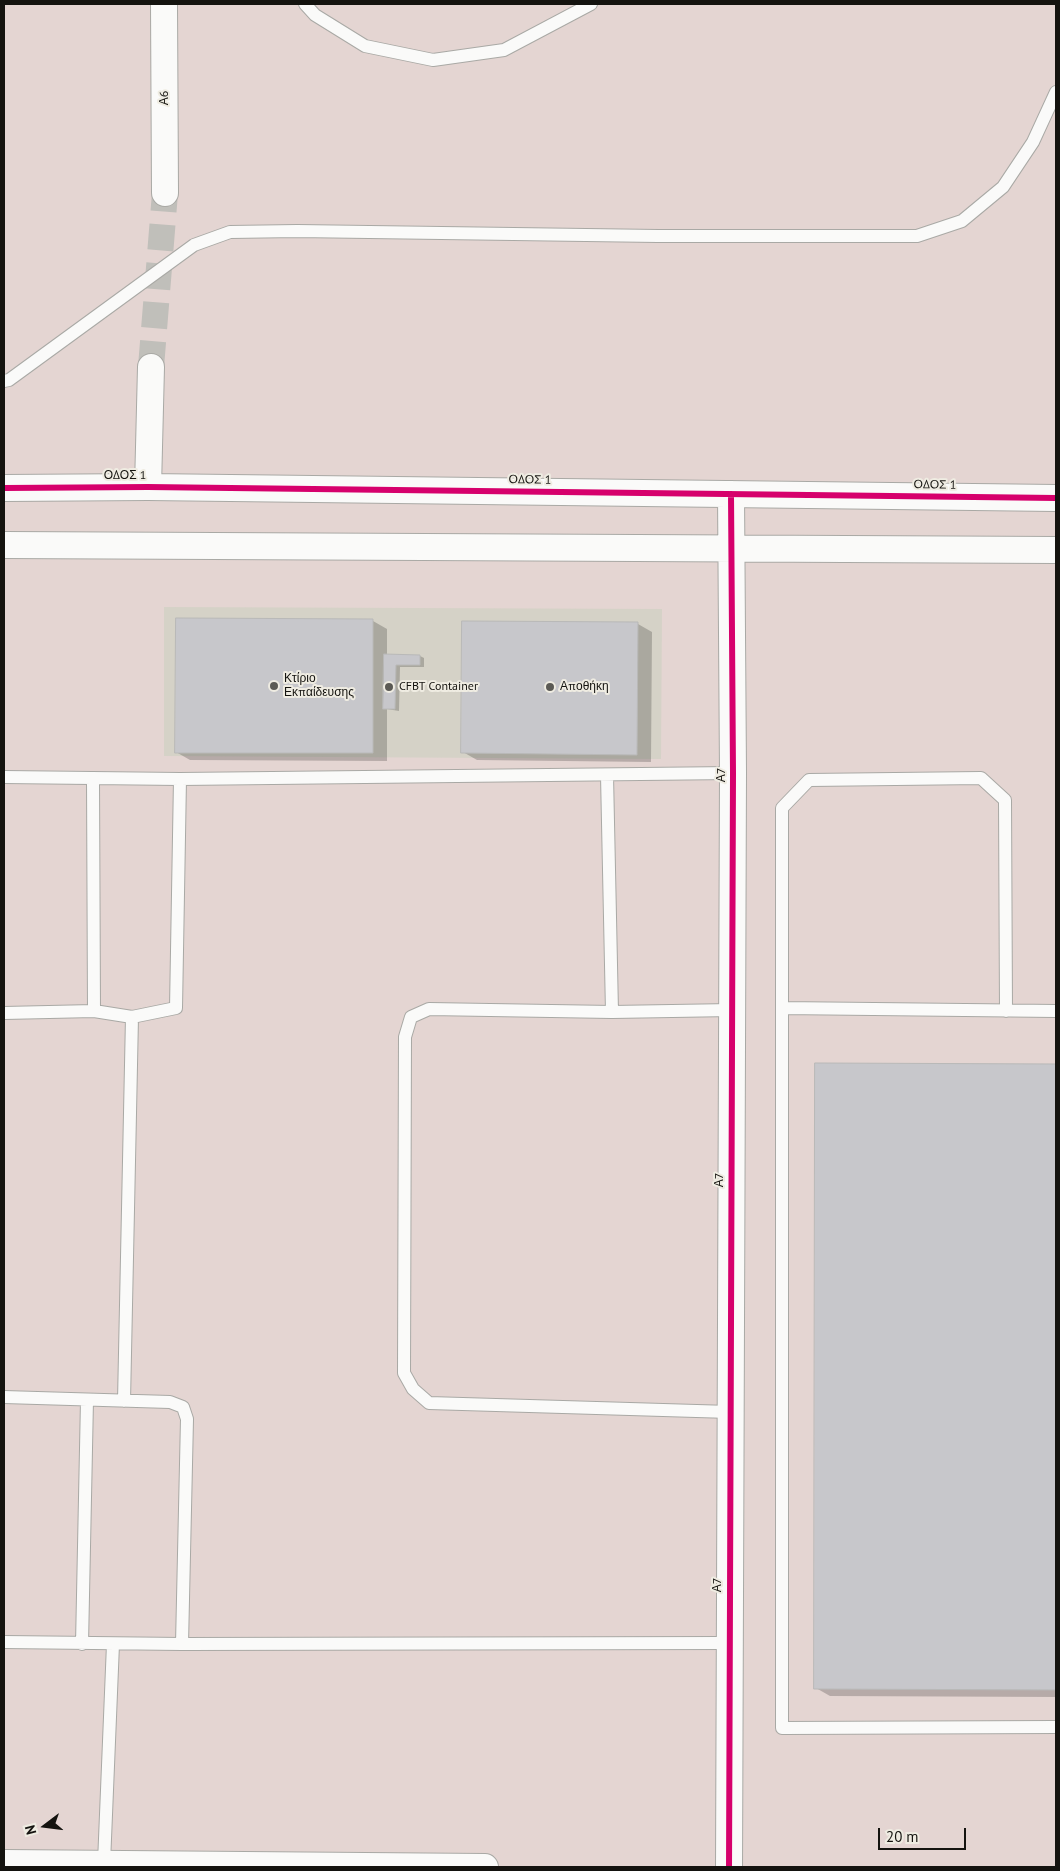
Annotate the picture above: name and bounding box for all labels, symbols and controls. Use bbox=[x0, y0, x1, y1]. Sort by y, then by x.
street label: Α6 bbox=[158, 91, 172, 105]
street label: ΟΔΟΣ 1 bbox=[104, 469, 146, 483]
street label: ΟΔΟΣ 1 bbox=[509, 472, 551, 488]
street label: ΟΔΟΣ 1 bbox=[914, 477, 956, 493]
place label: Κτίριο Εκπαίδευσης bbox=[284, 672, 354, 700]
marker: Κτίριο Εκπαίδευσης bbox=[268, 680, 280, 692]
place label: CFBT Container bbox=[399, 680, 478, 694]
place label: Αποθήκη bbox=[560, 680, 609, 694]
marker: CFBT Container bbox=[383, 681, 395, 693]
marker: Αποθήκη bbox=[544, 681, 556, 693]
street label: Α7 bbox=[715, 768, 729, 782]
street label: Α7 bbox=[713, 1173, 727, 1187]
street label: Α7 bbox=[711, 1578, 725, 1592]
north arrow bbox=[20, 1801, 70, 1851]
scale bar bbox=[880, 1818, 968, 1850]
text: N bbox=[21, 1823, 40, 1837]
text: 20 m bbox=[886, 1827, 919, 1846]

